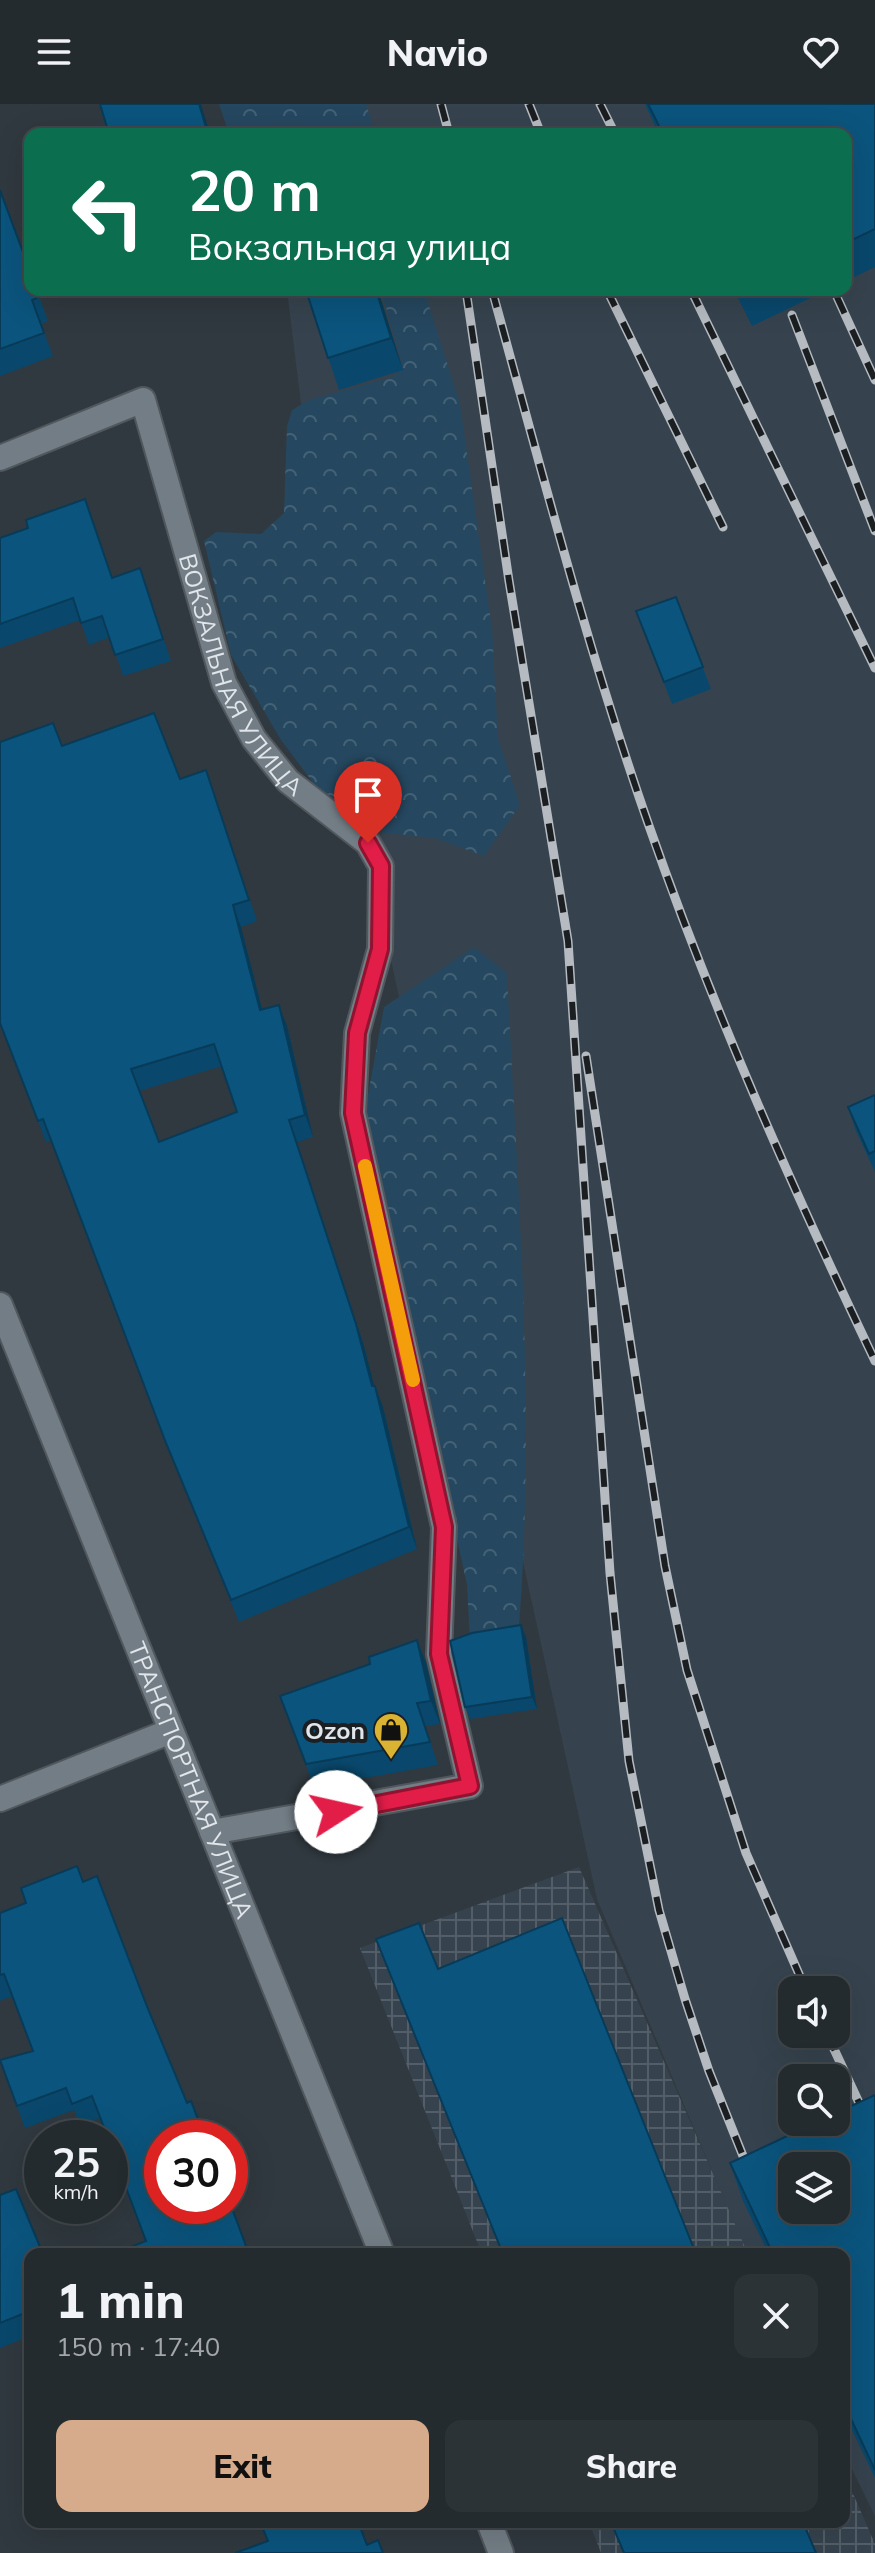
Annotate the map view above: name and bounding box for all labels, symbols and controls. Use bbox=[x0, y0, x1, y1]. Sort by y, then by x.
icon: menu bbox=[32, 30, 76, 74]
text: Navio bbox=[387, 30, 488, 75]
icon: heart bbox=[799, 30, 843, 74]
text: 20 m bbox=[188, 155, 321, 225]
icon: left bbox=[56, 160, 160, 264]
text: Вокзальная улица bbox=[188, 224, 511, 269]
street label: ВОКЗАЛЬНАЯ УЛИЦА bbox=[173, 550, 309, 802]
pin bbox=[334, 761, 402, 843]
icon: arrive bbox=[346, 773, 390, 817]
street label: ТРАНСПОРТНАЯ УЛИЦА bbox=[122, 1637, 260, 1923]
shop icon: Ozon bbox=[372, 1711, 410, 1761]
place label: Ozon bbox=[305, 1715, 365, 1745]
position arrow bbox=[294, 1770, 378, 1854]
map controls bbox=[778, 1976, 850, 2224]
button: sound bbox=[778, 1976, 850, 2048]
button: search bbox=[778, 2064, 850, 2136]
speed limit sign: 30 bbox=[144, 2120, 248, 2224]
text: 25 bbox=[52, 2137, 100, 2187]
button: layers bbox=[778, 2152, 850, 2224]
text: km/h bbox=[53, 2179, 99, 2204]
text: 1 min bbox=[56, 2270, 185, 2330]
button: close bbox=[734, 2274, 818, 2358]
text: 150 m · 17:40 bbox=[56, 2330, 220, 2363]
button: Exit bbox=[56, 2420, 429, 2512]
button: Share bbox=[445, 2420, 818, 2512]

